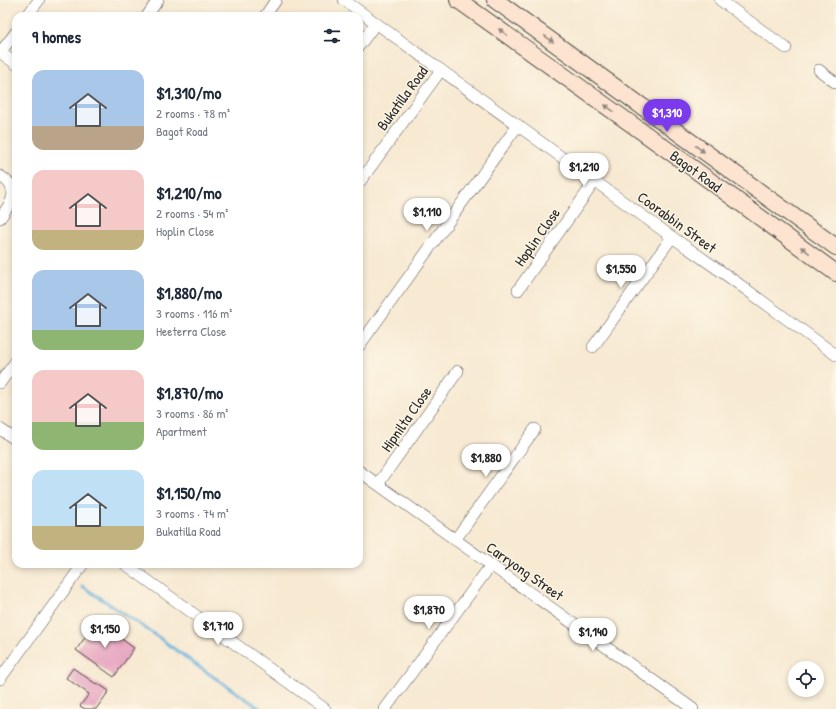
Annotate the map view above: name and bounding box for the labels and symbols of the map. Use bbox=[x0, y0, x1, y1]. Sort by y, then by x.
one-way arrow bbox=[498, 28, 508, 36]
one-way arrow bbox=[544, 35, 554, 43]
street label: Bukatilla Road bbox=[372, 62, 433, 134]
pin: $1,310 bbox=[634, 99, 700, 133]
one-way arrow bbox=[603, 104, 614, 112]
street label: Bagot Road bbox=[666, 145, 726, 197]
one-way arrow bbox=[694, 145, 705, 153]
pin: $1,210 bbox=[551, 153, 617, 187]
street label: Coorabbin Street bbox=[633, 186, 721, 258]
pin: $1,110 bbox=[394, 198, 460, 232]
street label: Hoplin Close bbox=[509, 203, 565, 270]
one-way arrow bbox=[799, 246, 810, 254]
pin: $1,550 bbox=[588, 255, 654, 289]
street label: Hipnilta Close bbox=[376, 382, 436, 456]
pin: $1,880 bbox=[453, 444, 519, 478]
street label: Carryong Street bbox=[482, 537, 569, 606]
pin: $1,870 bbox=[396, 596, 462, 630]
pin: $1,710 bbox=[185, 612, 251, 646]
pin: $1,150 bbox=[72, 615, 138, 649]
pin: $1,140 bbox=[560, 618, 626, 652]

